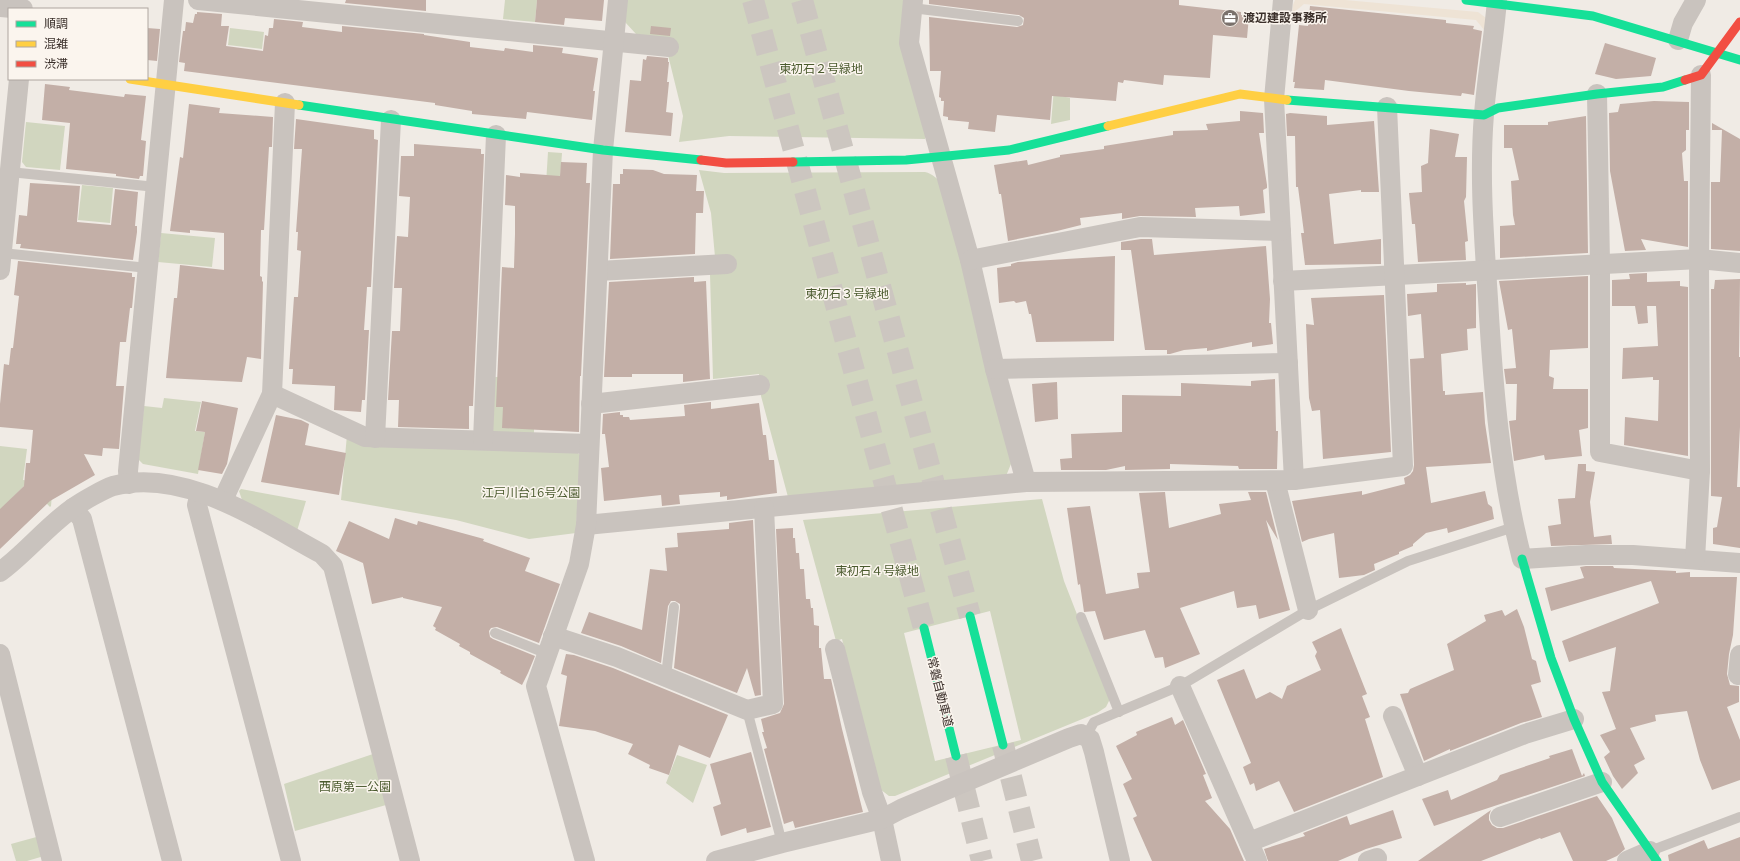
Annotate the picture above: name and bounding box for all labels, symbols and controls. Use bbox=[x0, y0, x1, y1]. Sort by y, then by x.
legend bbox=[8, 8, 148, 80]
office icon: 渡辺建設事務所 bbox=[1220, 8, 1240, 28]
place label: 渡辺建設事務所 bbox=[1243, 10, 1327, 26]
text: 順調 bbox=[44, 16, 68, 32]
text: 混雑 bbox=[44, 36, 68, 52]
text: 渋滞 bbox=[44, 56, 68, 72]
park label: 東初石２号緑地 bbox=[779, 61, 863, 77]
park label: 東初石３号緑地 bbox=[805, 286, 889, 302]
park label: 江戸川台16号公園 bbox=[482, 485, 580, 501]
park label: 東初石４号緑地 bbox=[835, 563, 919, 579]
street label: 常磐自動車道 bbox=[924, 655, 956, 729]
park label: 西原第一公園 bbox=[319, 779, 391, 795]

